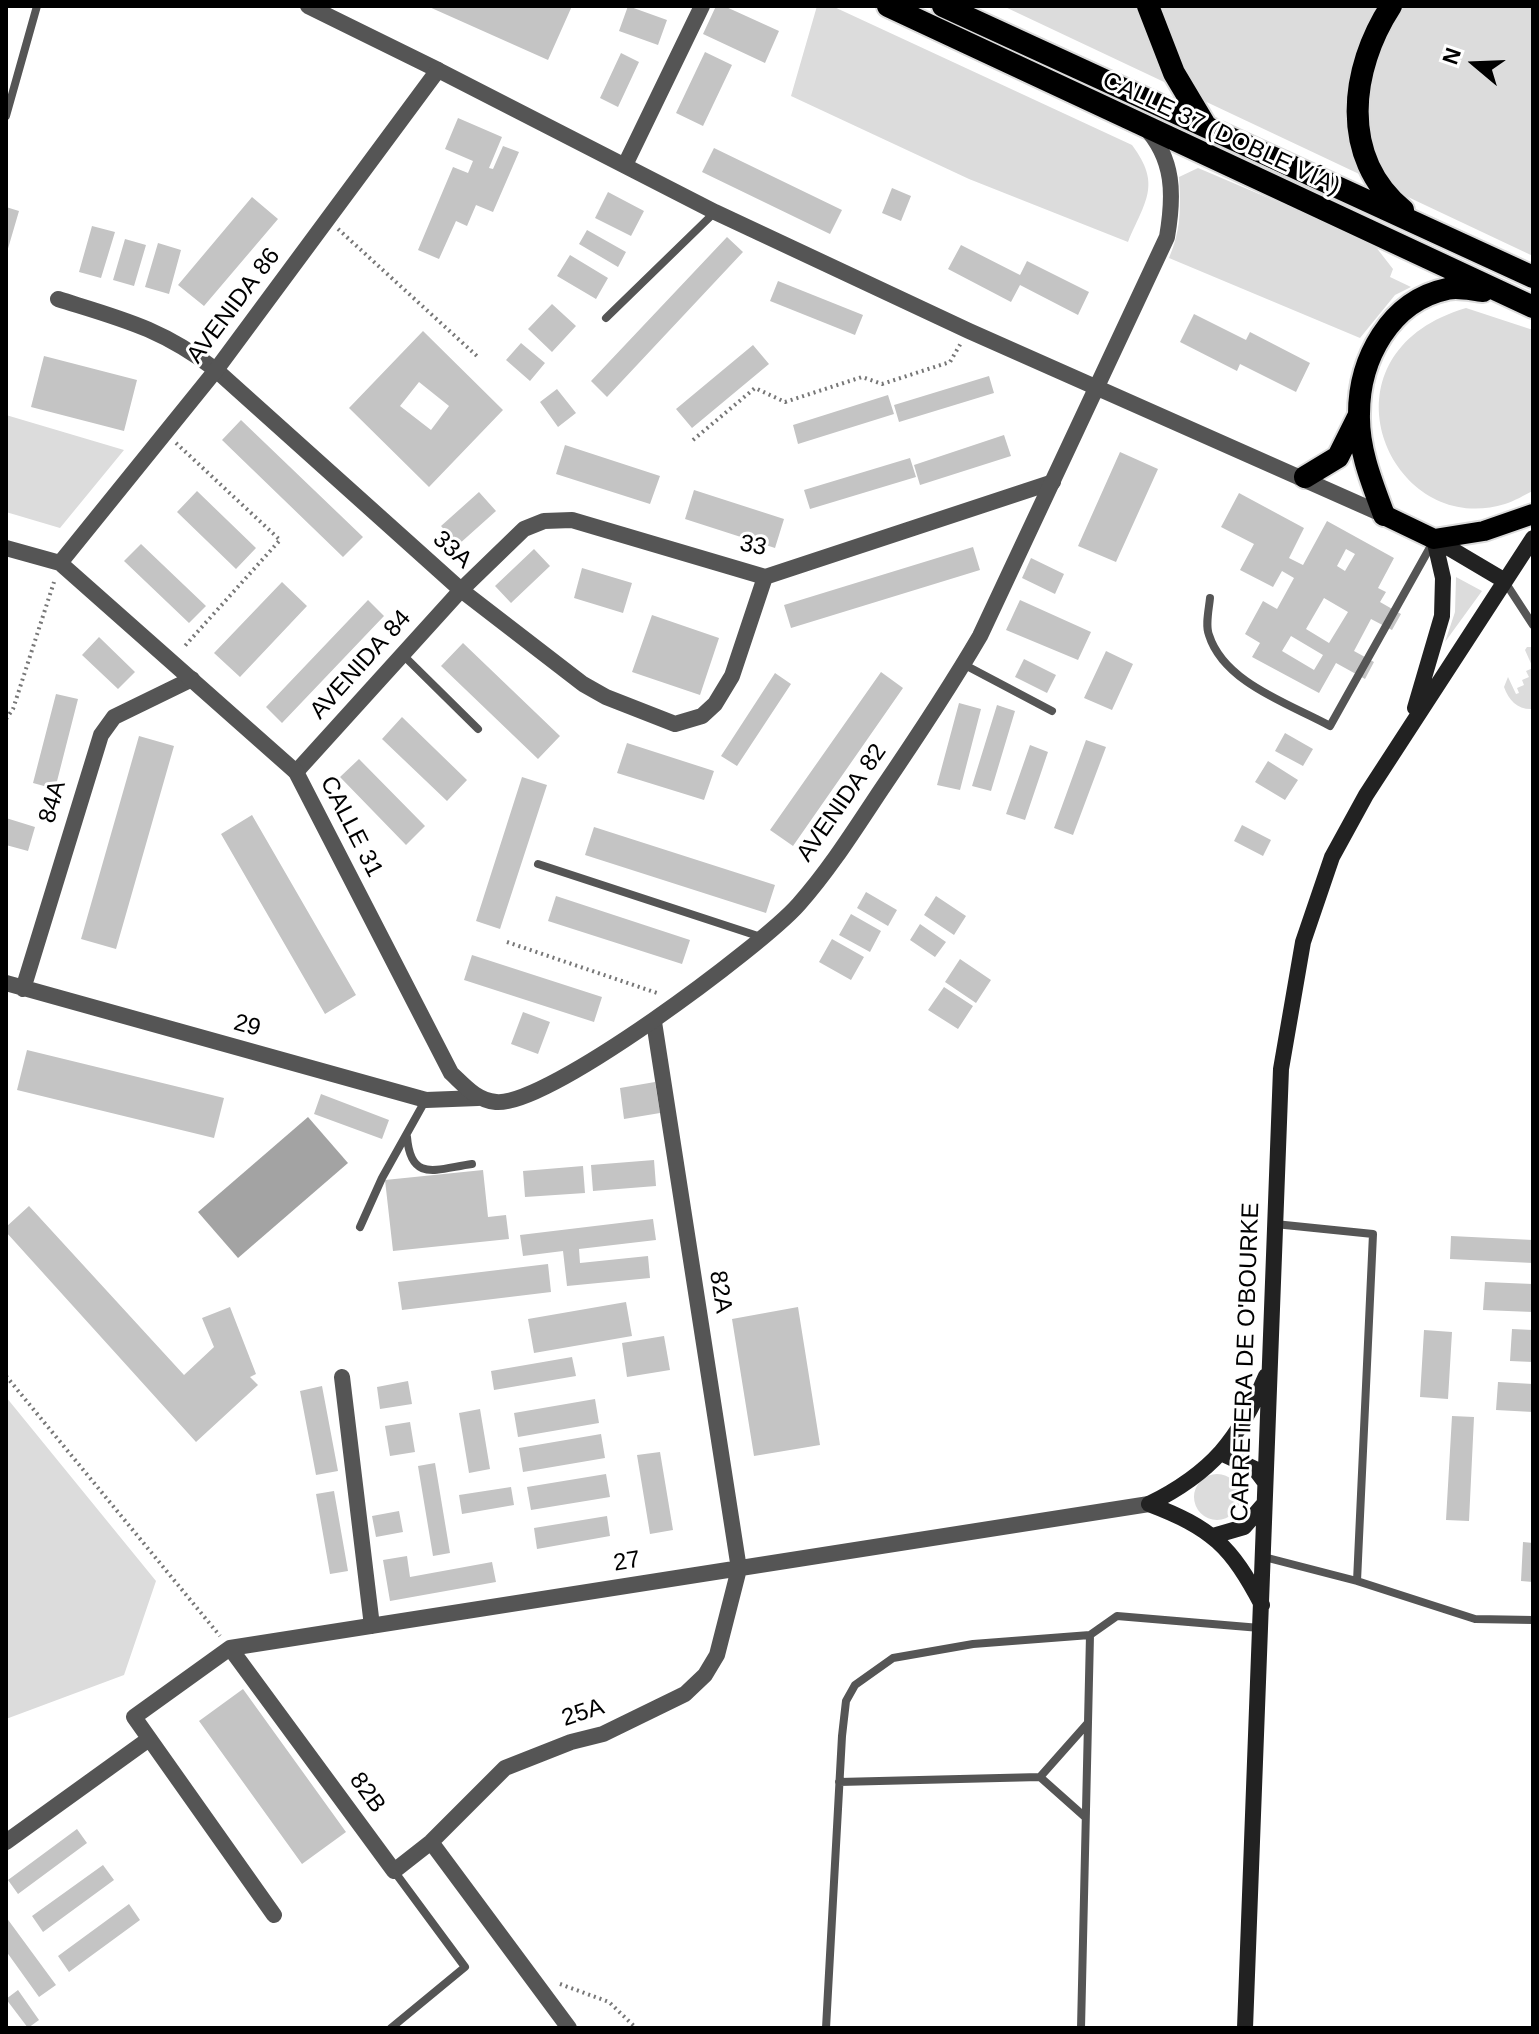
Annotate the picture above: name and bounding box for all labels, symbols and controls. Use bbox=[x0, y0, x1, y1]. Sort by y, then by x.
north arrow bbox=[1435, 24, 1515, 104]
text: N bbox=[1437, 44, 1466, 68]
street label: CALLE 37 (DOBLE VÍA) bbox=[1098, 66, 1344, 202]
street label: AVENIDA 86 bbox=[181, 243, 287, 369]
street label: 33A bbox=[426, 525, 478, 575]
street label: 33 bbox=[737, 529, 769, 563]
street label: AVENIDA 84 bbox=[304, 604, 418, 726]
street label: AVENIDA 82 bbox=[791, 739, 893, 867]
street label: CALLE 31 bbox=[313, 772, 389, 882]
street label: 84A bbox=[33, 778, 73, 826]
street label: 29 bbox=[230, 1009, 264, 1043]
street label: CARRETERA DE O'BOURKE bbox=[1226, 1202, 1266, 1522]
street label: 82A bbox=[702, 1269, 738, 1315]
street label: 27 bbox=[612, 1546, 642, 1578]
street label: 25A bbox=[558, 1693, 608, 1733]
street label: 82B bbox=[343, 1767, 391, 1819]

